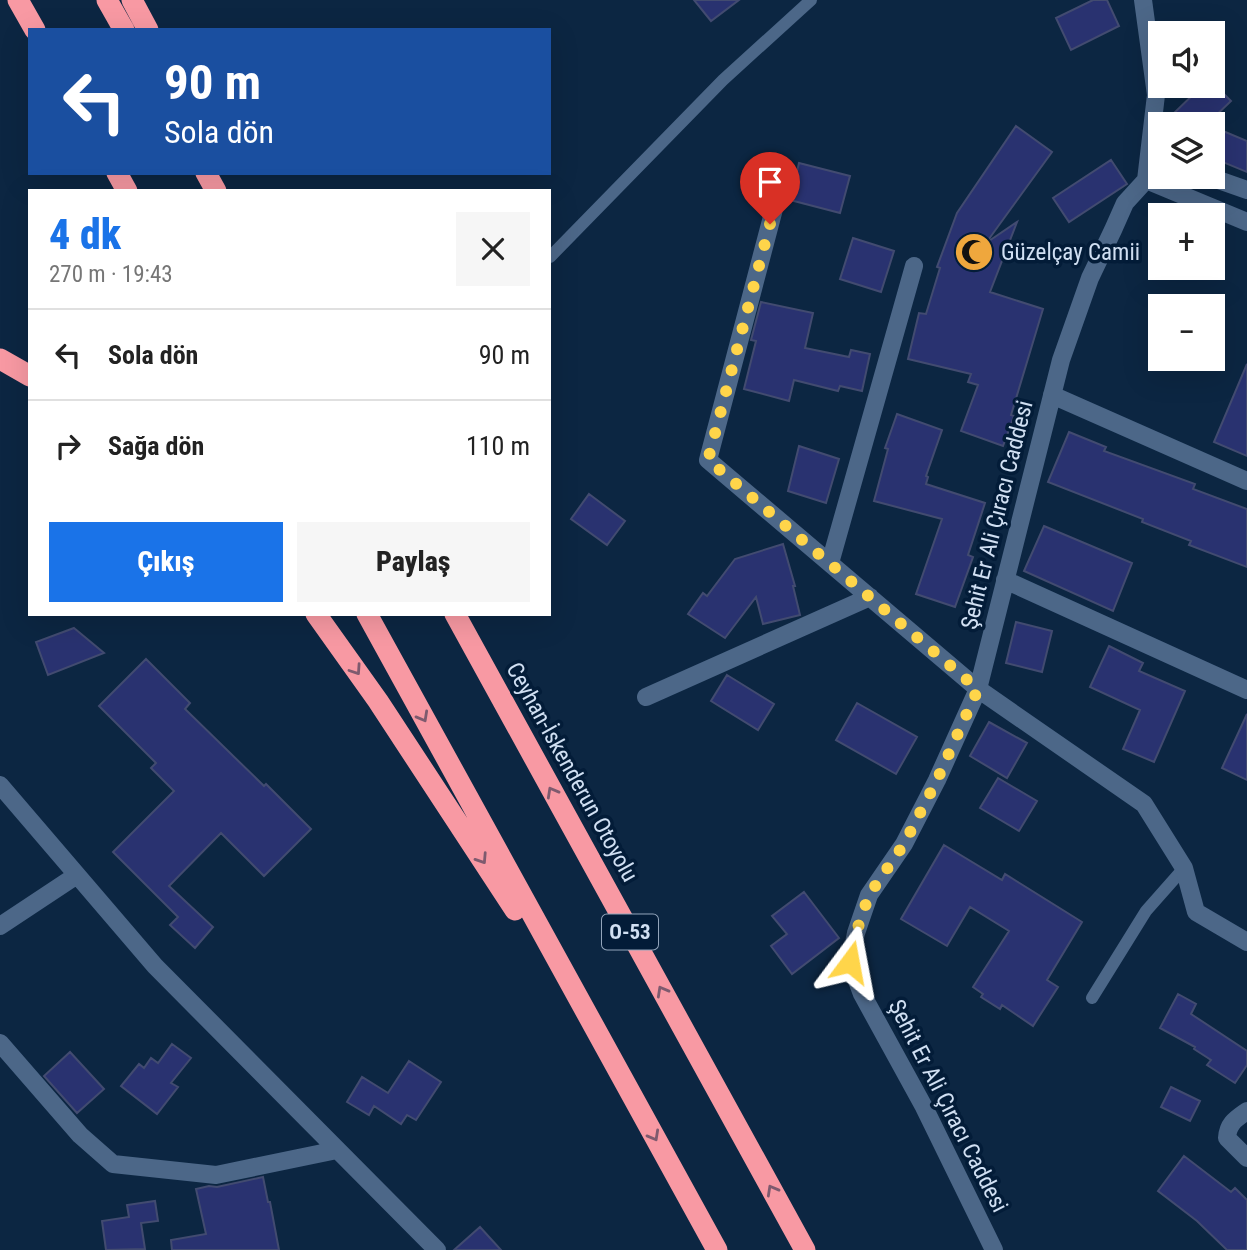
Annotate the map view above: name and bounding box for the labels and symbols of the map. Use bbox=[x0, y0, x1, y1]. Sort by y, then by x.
pin bbox=[740, 152, 800, 224]
mosque icon: Güzelçay Camii bbox=[953, 231, 995, 273]
place label: Güzelçay Camii bbox=[1001, 239, 1140, 266]
street label: Şehit Er Ali Çıracı Caddesi bbox=[956, 398, 1038, 632]
street label: Ceyhan-İskenderun Otoyolu bbox=[500, 658, 644, 886]
one-way arrow bbox=[348, 662, 361, 675]
one-way arrow bbox=[415, 710, 428, 722]
one-way arrow bbox=[547, 786, 560, 799]
one-way arrow bbox=[474, 851, 487, 864]
road number: O-53 bbox=[602, 914, 658, 950]
position arrow bbox=[813, 925, 887, 999]
one-way arrow bbox=[657, 986, 670, 998]
street label: Şehit Er Ali Çıracı Caddesi bbox=[883, 995, 1013, 1217]
one-way arrow bbox=[646, 1129, 659, 1142]
one-way arrow bbox=[767, 1185, 780, 1197]

